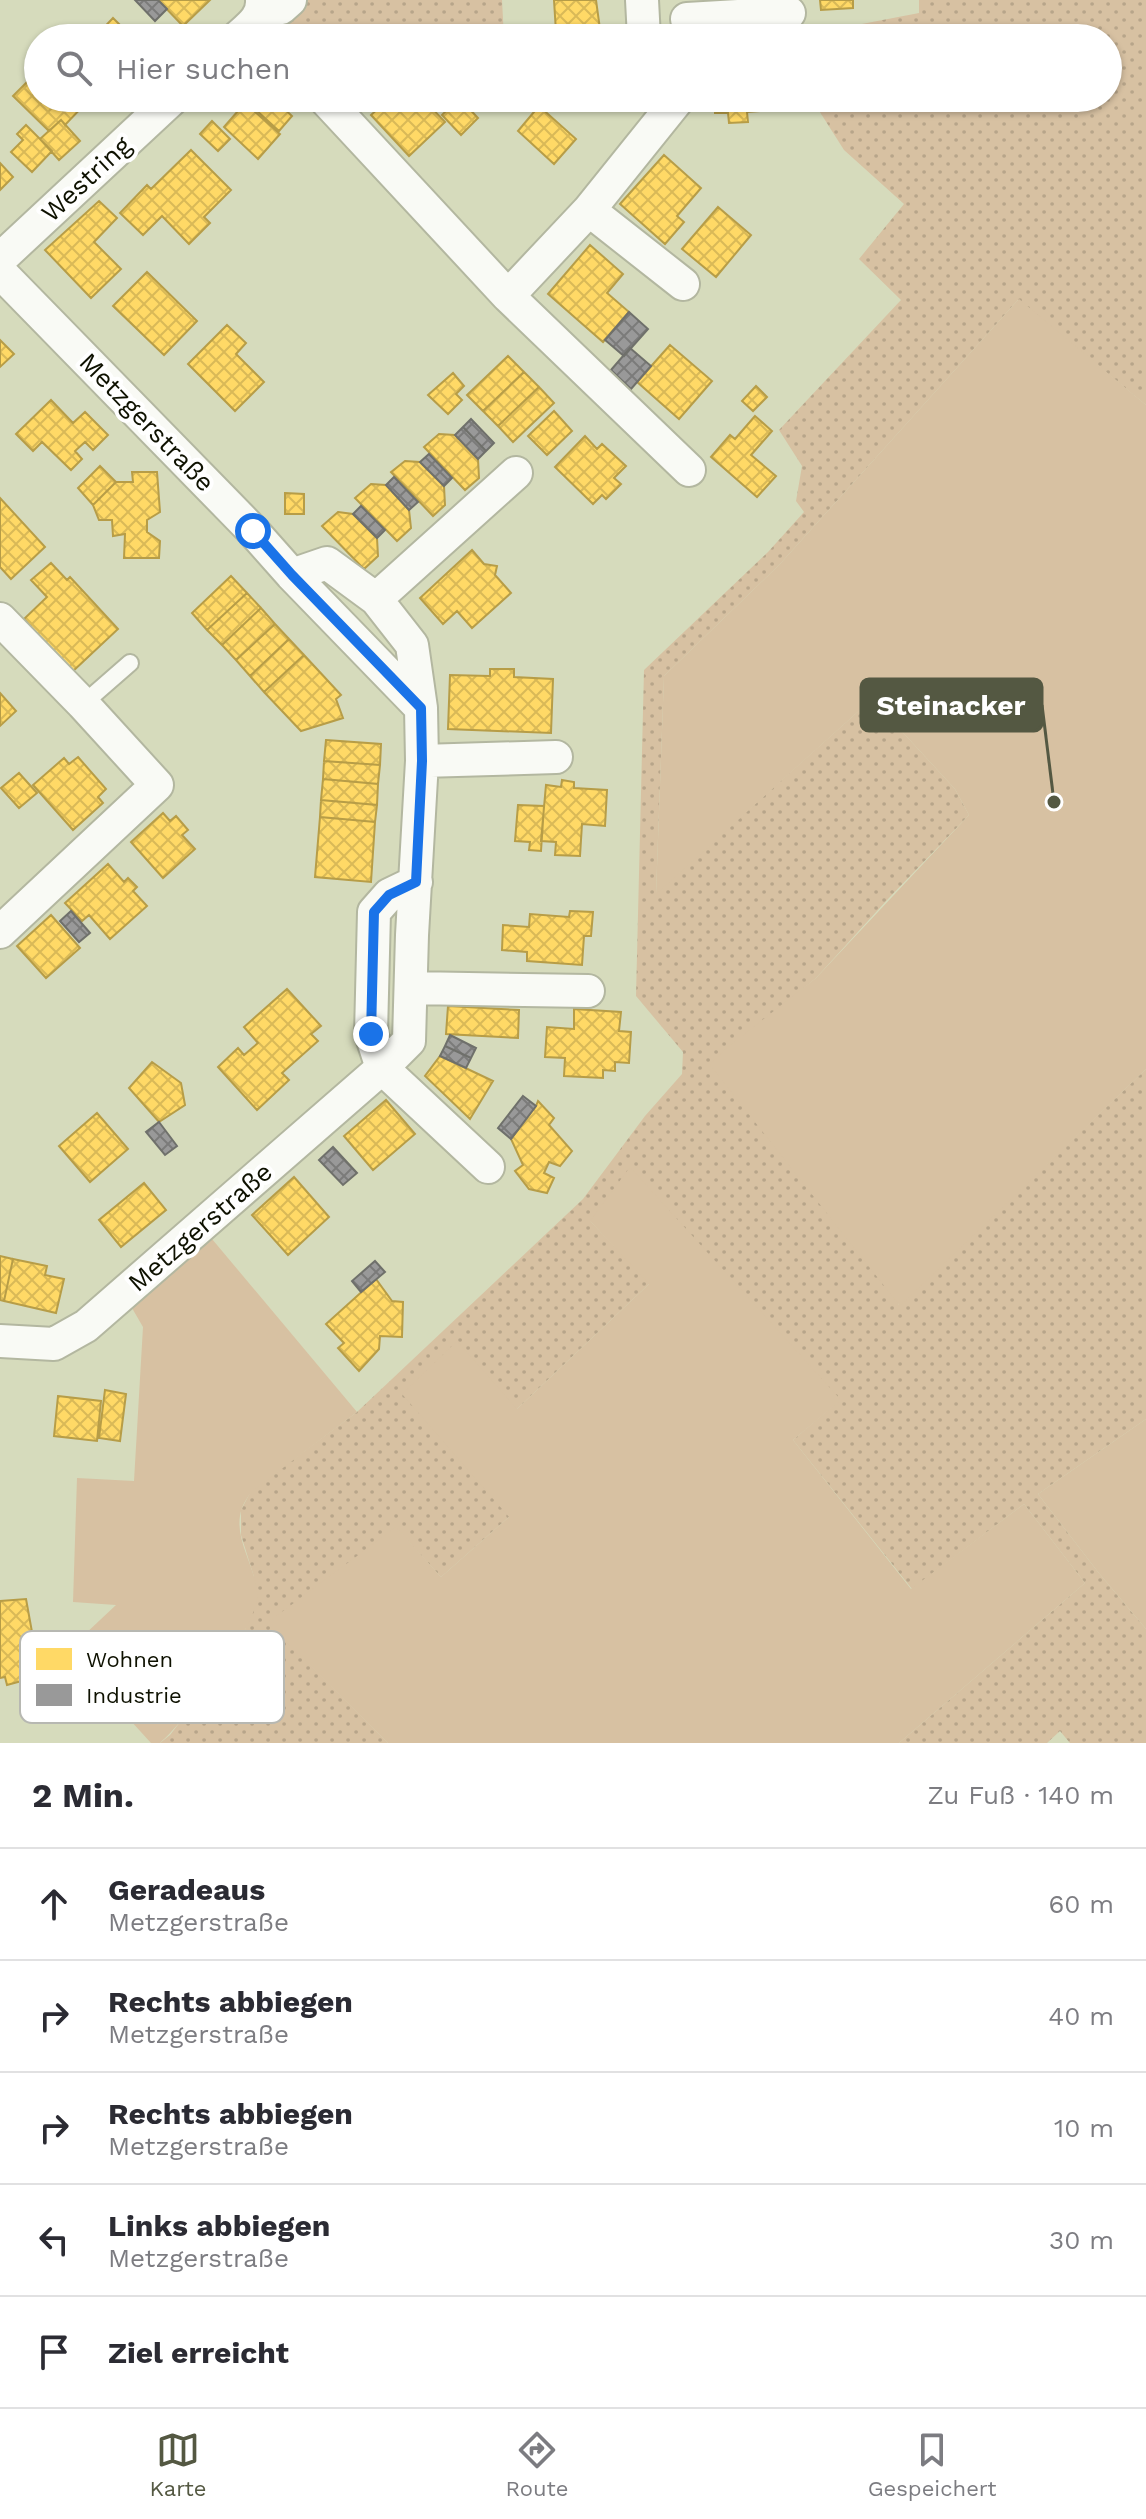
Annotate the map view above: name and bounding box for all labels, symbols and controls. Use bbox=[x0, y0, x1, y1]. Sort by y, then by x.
search box bbox=[24, 24, 1122, 112]
icon: search bbox=[52, 46, 96, 90]
text: Hier suchen bbox=[116, 51, 291, 86]
street label: Westring bbox=[35, 130, 137, 228]
street label: Metzgerstraße bbox=[73, 347, 221, 497]
route start bbox=[235, 513, 271, 549]
callout: Steinacker bbox=[861, 679, 1042, 731]
text: Steinacker bbox=[877, 689, 1025, 722]
route end bbox=[353, 1016, 389, 1052]
street label: Metzgerstraße bbox=[122, 1156, 278, 1298]
legend bbox=[20, 1631, 284, 1723]
text: Wohnen bbox=[86, 1647, 173, 1672]
text: Industrie bbox=[86, 1683, 182, 1708]
text: 2 Min. bbox=[32, 1775, 134, 1815]
text: Zu Fuß · 140 m bbox=[927, 1780, 1114, 1810]
text: Geradeaus bbox=[108, 1872, 265, 1907]
icon: ahead bbox=[32, 1882, 76, 1926]
text: 60 m bbox=[1048, 1889, 1114, 1919]
text: Metzgerstraße bbox=[108, 1907, 289, 1937]
text: Rechts abbiegen bbox=[108, 1984, 353, 2019]
icon: right bbox=[32, 1994, 76, 2038]
text: 40 m bbox=[1048, 2001, 1114, 2031]
text: Metzgerstraße bbox=[108, 2019, 289, 2049]
text: Rechts abbiegen bbox=[108, 2096, 353, 2131]
icon: right bbox=[32, 2106, 76, 2150]
text: 10 m bbox=[1054, 2113, 1114, 2143]
text: Metzgerstraße bbox=[108, 2131, 289, 2161]
text: Links abbiegen bbox=[108, 2208, 330, 2243]
icon: left bbox=[32, 2218, 76, 2262]
text: 30 m bbox=[1049, 2225, 1114, 2255]
text: Metzgerstraße bbox=[108, 2243, 289, 2273]
icon: arrive bbox=[32, 2330, 76, 2374]
text: Ziel erreicht bbox=[108, 2335, 289, 2370]
tab: Karte bbox=[150, 2428, 206, 2501]
tab: Route bbox=[506, 2428, 569, 2501]
tab: Gespeichert bbox=[868, 2428, 996, 2501]

